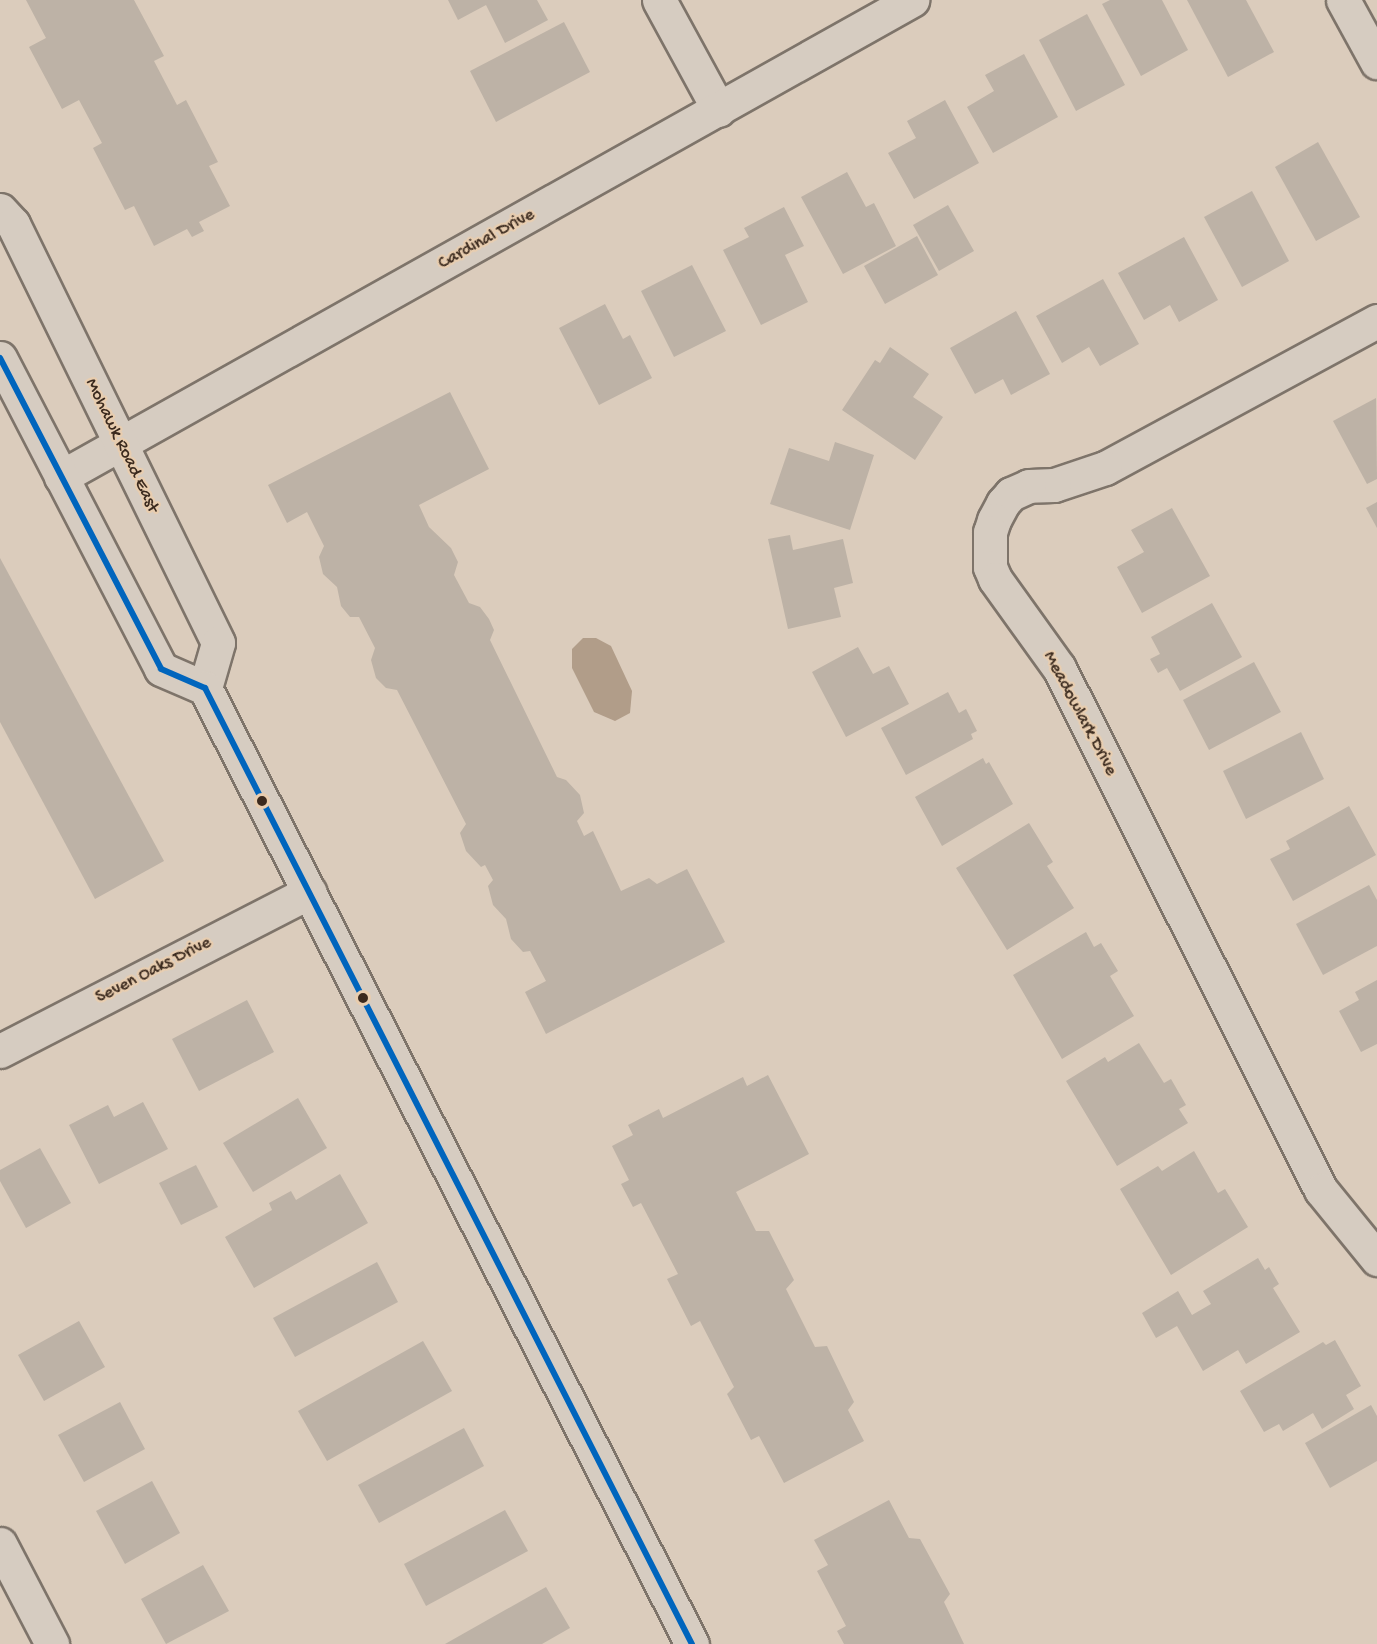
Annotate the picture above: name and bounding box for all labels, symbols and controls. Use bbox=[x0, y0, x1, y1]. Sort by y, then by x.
street label: Cardinal Drive bbox=[435, 205, 539, 275]
street label: Mohawk Road East bbox=[79, 375, 163, 517]
street label: Meadowlark Drive bbox=[1037, 648, 1121, 780]
unlabelled marker bbox=[256, 795, 268, 807]
street label: Seven Oaks Drive bbox=[93, 933, 215, 1009]
unlabelled marker bbox=[357, 992, 369, 1004]

